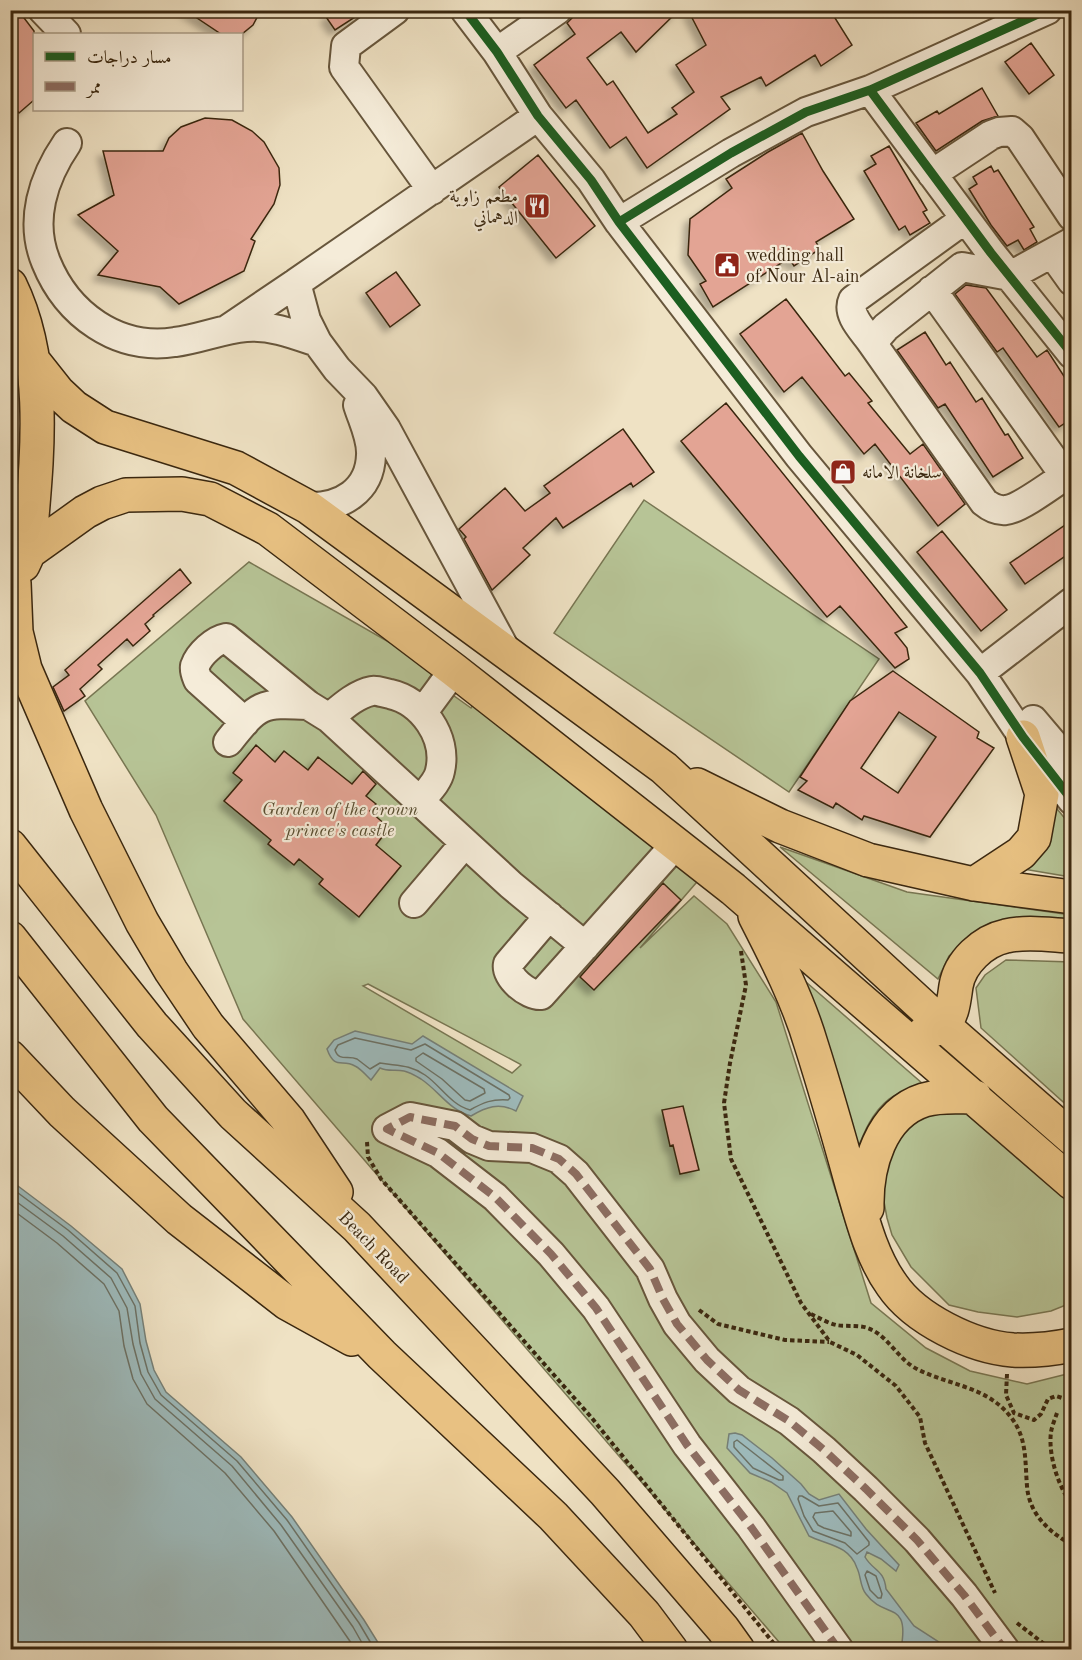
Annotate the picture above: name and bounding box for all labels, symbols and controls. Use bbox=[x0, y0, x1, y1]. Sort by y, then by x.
legend bbox=[33, 33, 243, 111]
text: مسار دراجات bbox=[87, 49, 171, 68]
text: ممر bbox=[85, 79, 101, 99]
place label: مطعم زاوية الدهماني bbox=[449, 188, 518, 232]
restaurant icon: مطعم زاوية الدهماني bbox=[522, 191, 552, 221]
place label: wedding hall of Nour Al-ain bbox=[746, 247, 860, 286]
public building icon: wedding hall of Nour Al-ain bbox=[712, 250, 742, 280]
shop icon: سلخانة الامانه bbox=[828, 457, 858, 487]
place label: سلخانة الامانه bbox=[862, 464, 942, 482]
park label: Garden of the crown prince's castle bbox=[262, 801, 418, 840]
street label: Beach Road bbox=[335, 1208, 412, 1287]

